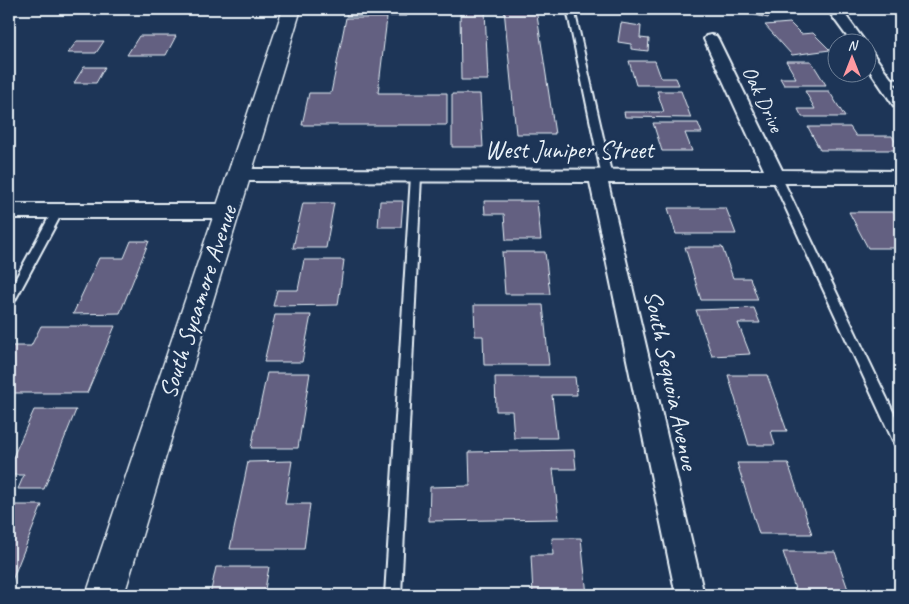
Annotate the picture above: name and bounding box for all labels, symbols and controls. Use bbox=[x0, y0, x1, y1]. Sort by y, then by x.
north arrow bbox=[826, 32, 876, 82]
text: N bbox=[848, 37, 859, 54]
street label: Oak Drive bbox=[736, 62, 790, 137]
street label: West Juniper Street bbox=[485, 134, 656, 166]
street label: South Sycamore Avenue bbox=[152, 200, 245, 402]
street label: South Sequoia Avenue bbox=[636, 287, 706, 474]

